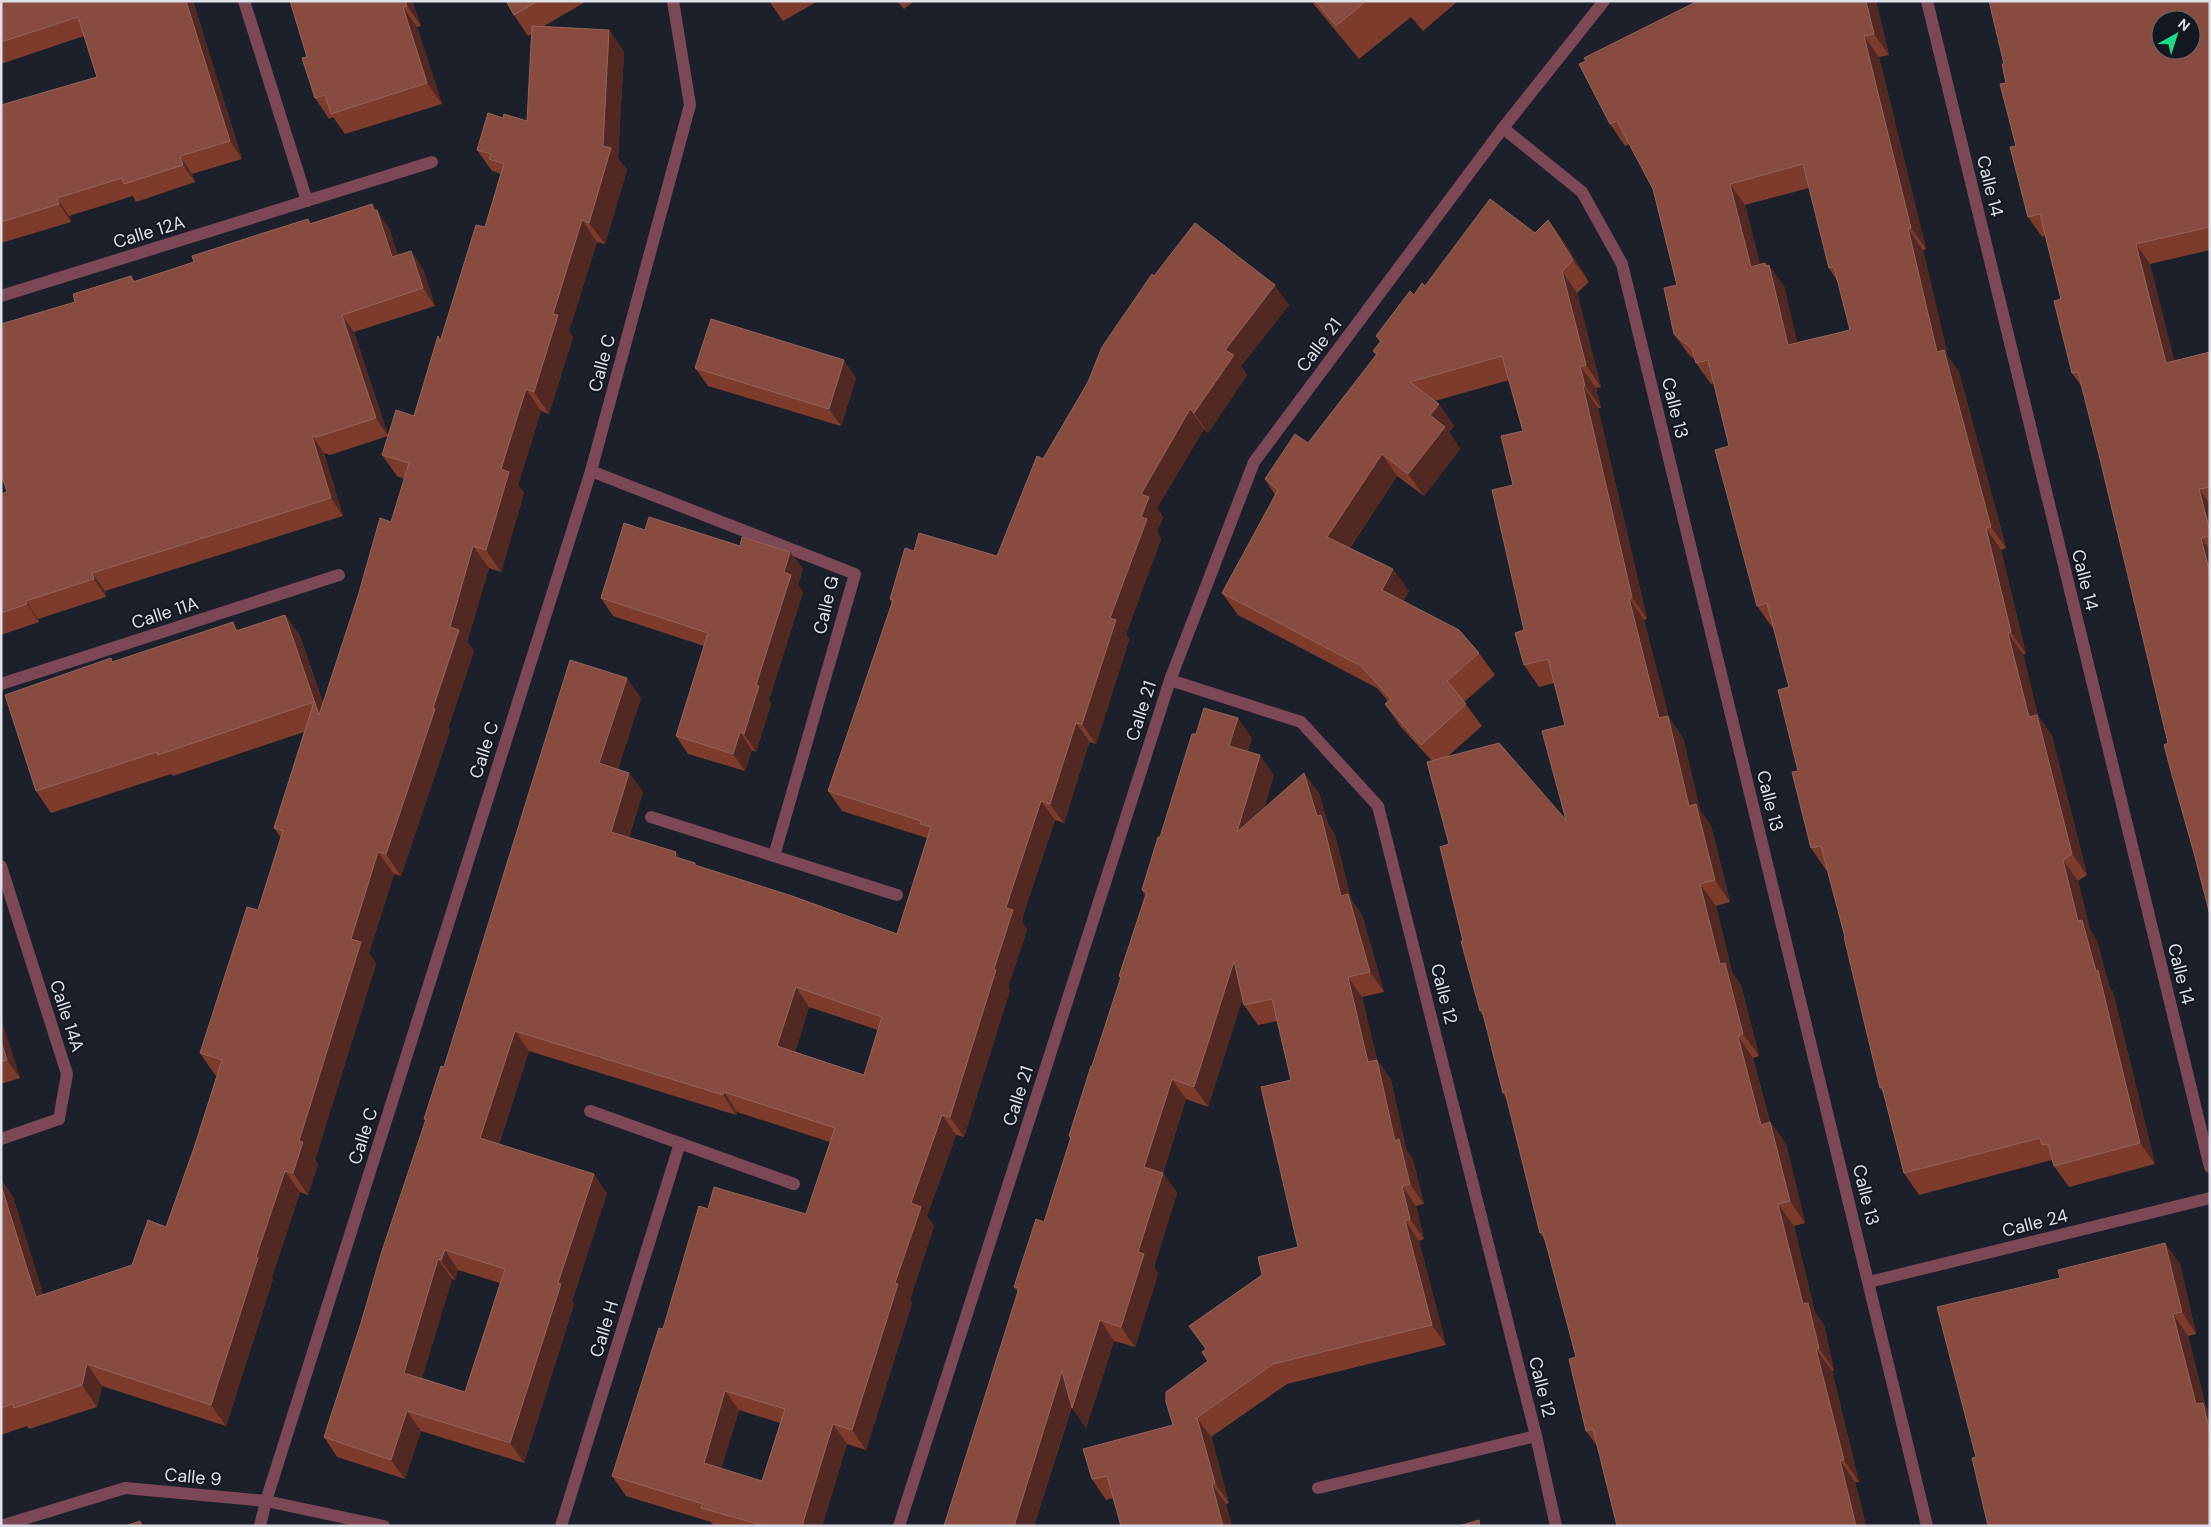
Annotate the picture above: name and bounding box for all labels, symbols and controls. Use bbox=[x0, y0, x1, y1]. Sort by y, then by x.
north arrow bbox=[2151, 10, 2201, 60]
text: N bbox=[2175, 15, 2194, 35]
street label: Calle 14 bbox=[1971, 153, 2009, 219]
street label: Calle 12A bbox=[110, 210, 188, 254]
street label: Calle 21 bbox=[1291, 313, 1347, 377]
street label: Calle C bbox=[583, 331, 621, 394]
street label: Calle 13 bbox=[1656, 375, 1694, 441]
street label: Calle 14 bbox=[2066, 547, 2104, 613]
street label: Calle G bbox=[808, 573, 844, 637]
street label: Calle 11A bbox=[129, 591, 202, 635]
street label: Calle 21 bbox=[1120, 678, 1162, 744]
street label: Calle C bbox=[464, 718, 505, 782]
street label: Calle 13 bbox=[1751, 768, 1789, 834]
street label: Calle 14 bbox=[2162, 941, 2200, 1007]
street label: Calle 12 bbox=[1425, 961, 1463, 1027]
street label: Calle 14A bbox=[44, 977, 90, 1055]
street label: Calle 21 bbox=[997, 1063, 1039, 1129]
street label: Calle C bbox=[343, 1104, 384, 1168]
street label: Calle 13 bbox=[1847, 1162, 1885, 1228]
street label: Calle 24 bbox=[2000, 1203, 2070, 1243]
street label: Calle H bbox=[584, 1298, 624, 1360]
street label: Calle 12 bbox=[1523, 1354, 1561, 1420]
street label: Calle 9 bbox=[164, 1463, 222, 1491]

